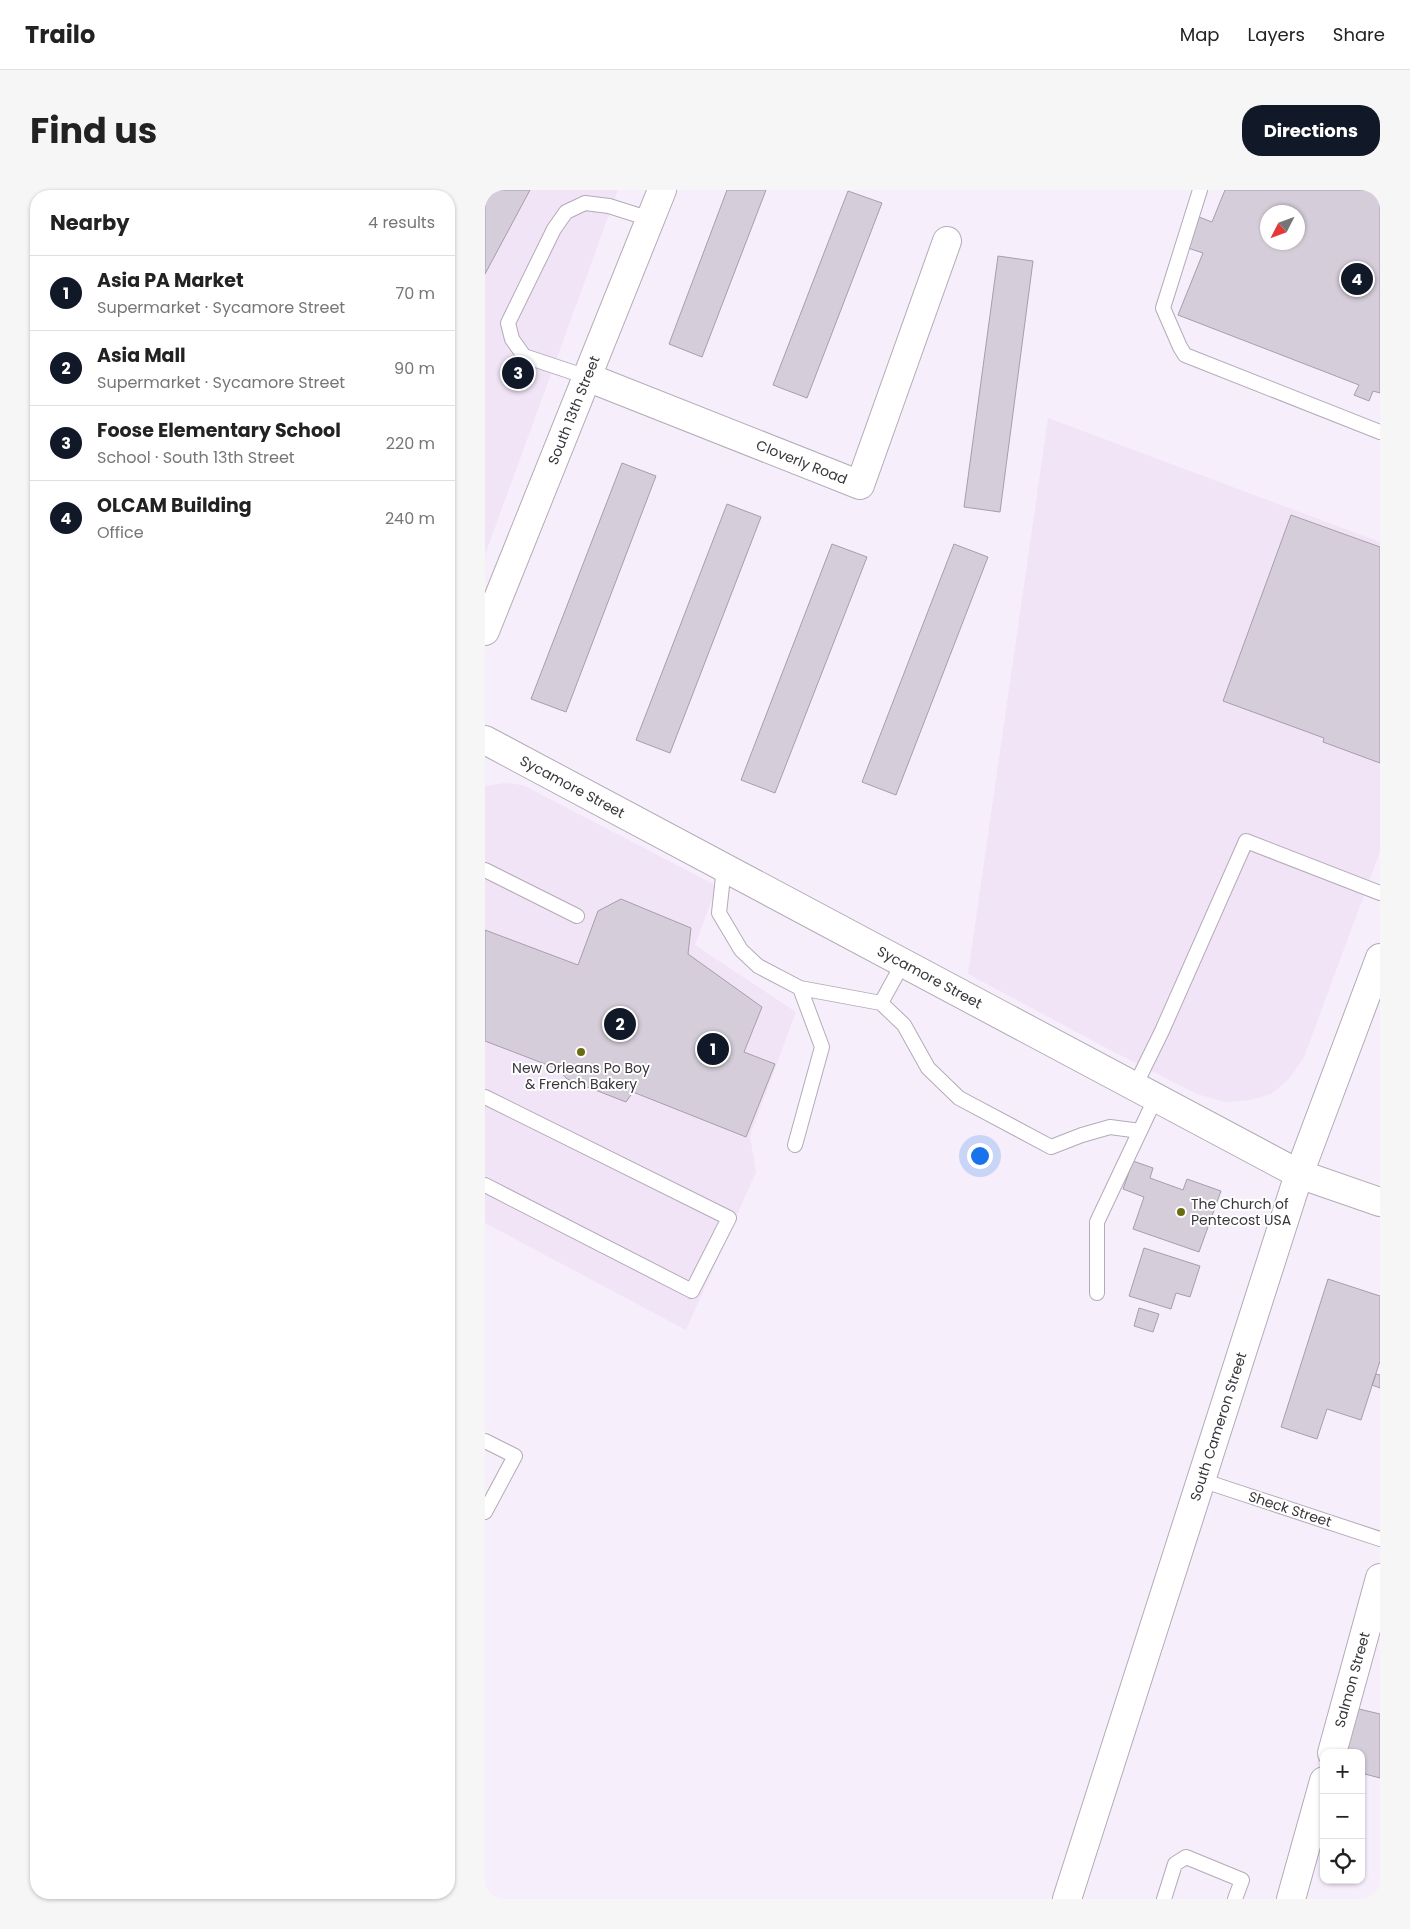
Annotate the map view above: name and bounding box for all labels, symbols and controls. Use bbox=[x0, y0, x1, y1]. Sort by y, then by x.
text: Trailo bbox=[25, 18, 95, 51]
text: Map bbox=[1180, 22, 1220, 47]
text: Layers bbox=[1248, 22, 1305, 47]
text: Share bbox=[1333, 22, 1385, 47]
button: Directions bbox=[1242, 105, 1380, 156]
text: Find us bbox=[30, 106, 157, 155]
north arrow bbox=[1260, 205, 1305, 250]
text: Nearby bbox=[50, 208, 130, 237]
text: 4 results bbox=[368, 211, 435, 234]
pin: 4 bbox=[1341, 260, 1373, 298]
text: Asia PA Market bbox=[97, 267, 244, 294]
text: 1 bbox=[63, 282, 69, 305]
text: 70 m bbox=[395, 282, 435, 305]
text: Supermarket · Sycamore Street bbox=[97, 296, 345, 319]
text: Asia Mall bbox=[97, 342, 186, 369]
street label: South 13th Street bbox=[543, 353, 604, 467]
pin: 3 bbox=[502, 354, 534, 392]
text: 2 bbox=[61, 357, 71, 380]
text: 90 m bbox=[394, 357, 435, 380]
text: Supermarket · Sycamore Street bbox=[97, 371, 345, 394]
text: Foose Elementary School bbox=[97, 417, 341, 444]
text: 3 bbox=[61, 432, 71, 455]
text: 220 m bbox=[386, 432, 435, 455]
street label: Cloverly Road bbox=[753, 435, 850, 489]
text: School · South 13th Street bbox=[97, 446, 295, 469]
text: OLCAM Building bbox=[97, 492, 252, 519]
text: 4 bbox=[61, 507, 71, 530]
text: 240 m bbox=[385, 507, 435, 530]
text: Office bbox=[97, 521, 144, 544]
street label: Sycamore Street bbox=[516, 750, 628, 823]
street label: Sycamore Street bbox=[874, 941, 986, 1013]
pin: 2 bbox=[604, 1005, 636, 1043]
pin: 1 bbox=[697, 1030, 729, 1068]
marker: New Orleans Po Boy & French Bakery bbox=[575, 1046, 587, 1058]
place label: New Orleans Po Boy & French Bakery bbox=[512, 1058, 650, 1094]
your location bbox=[967, 1143, 993, 1169]
place label: The Church of Pentecost USA bbox=[1191, 1194, 1291, 1230]
marker: The Church of Pentecost USA bbox=[1175, 1206, 1187, 1218]
street label: South Cameron Street bbox=[1185, 1350, 1251, 1504]
street label: Sheck Street bbox=[1246, 1486, 1334, 1532]
street label: Salmon Street bbox=[1329, 1630, 1375, 1730]
map controls bbox=[1320, 1749, 1365, 1884]
button: + bbox=[1320, 1749, 1365, 1794]
button: − bbox=[1320, 1794, 1365, 1839]
button: locate bbox=[1320, 1839, 1365, 1884]

